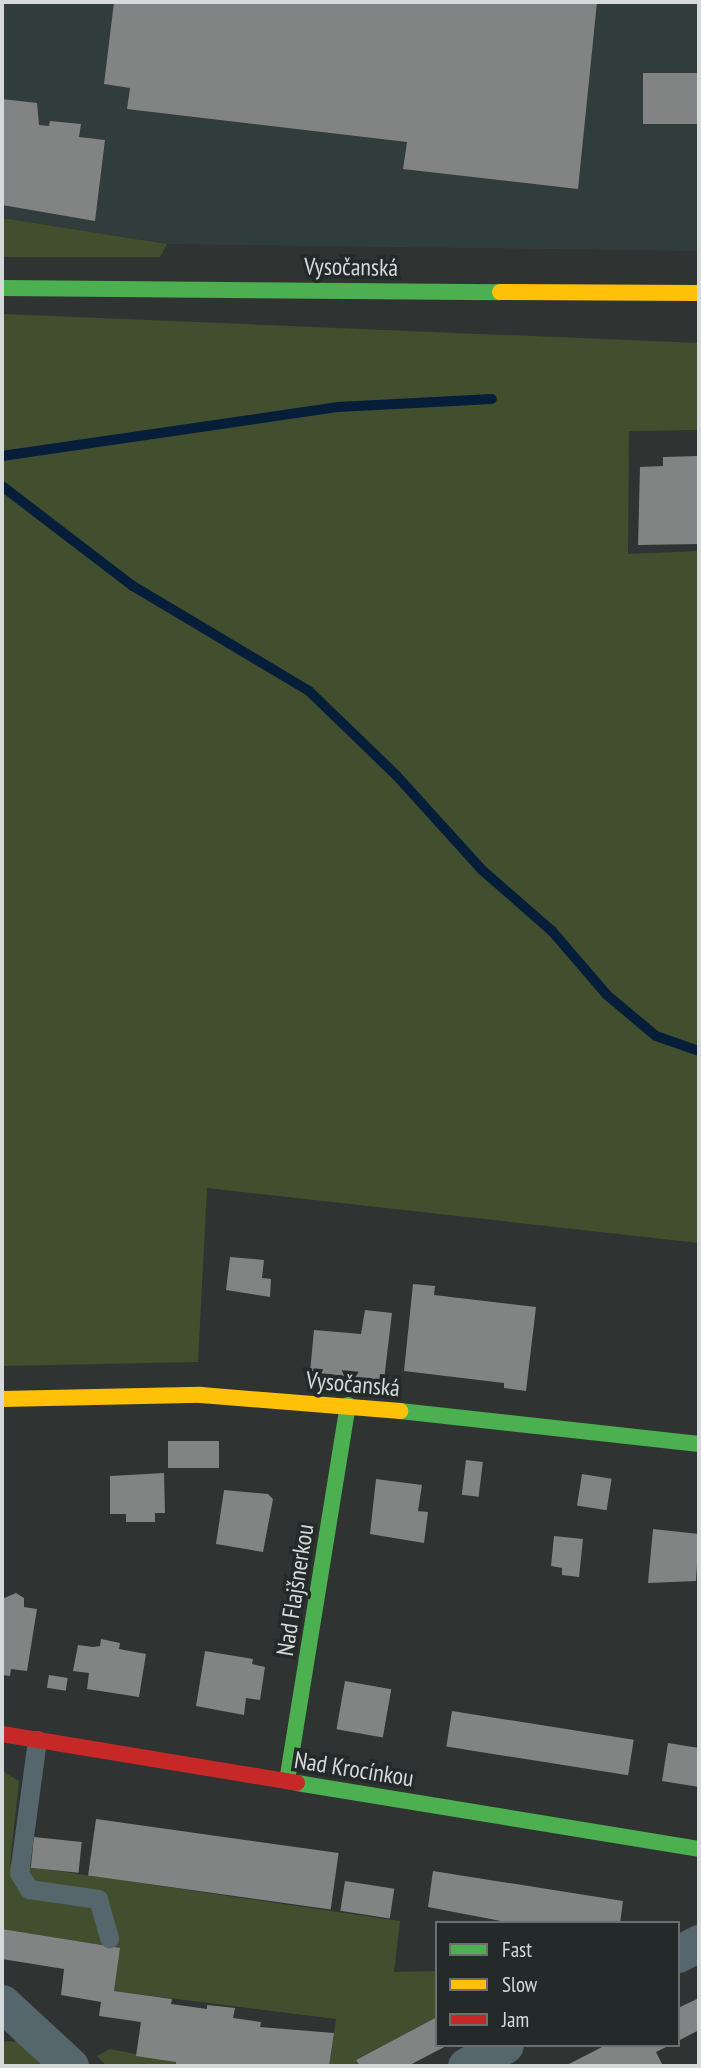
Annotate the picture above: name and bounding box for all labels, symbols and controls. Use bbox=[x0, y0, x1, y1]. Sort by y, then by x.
street label: Vysočanská bbox=[304, 252, 398, 282]
street label: Vysočanská bbox=[305, 1366, 401, 1402]
street label: Nad Flajšnerkou bbox=[270, 1522, 320, 1658]
street label: Nad Krocínkou bbox=[292, 1745, 416, 1793]
legend bbox=[435, 1921, 680, 2047]
text: Fast bbox=[502, 1936, 532, 1963]
text: Slow bbox=[502, 1971, 537, 1998]
text: Jam bbox=[502, 2006, 529, 2033]

